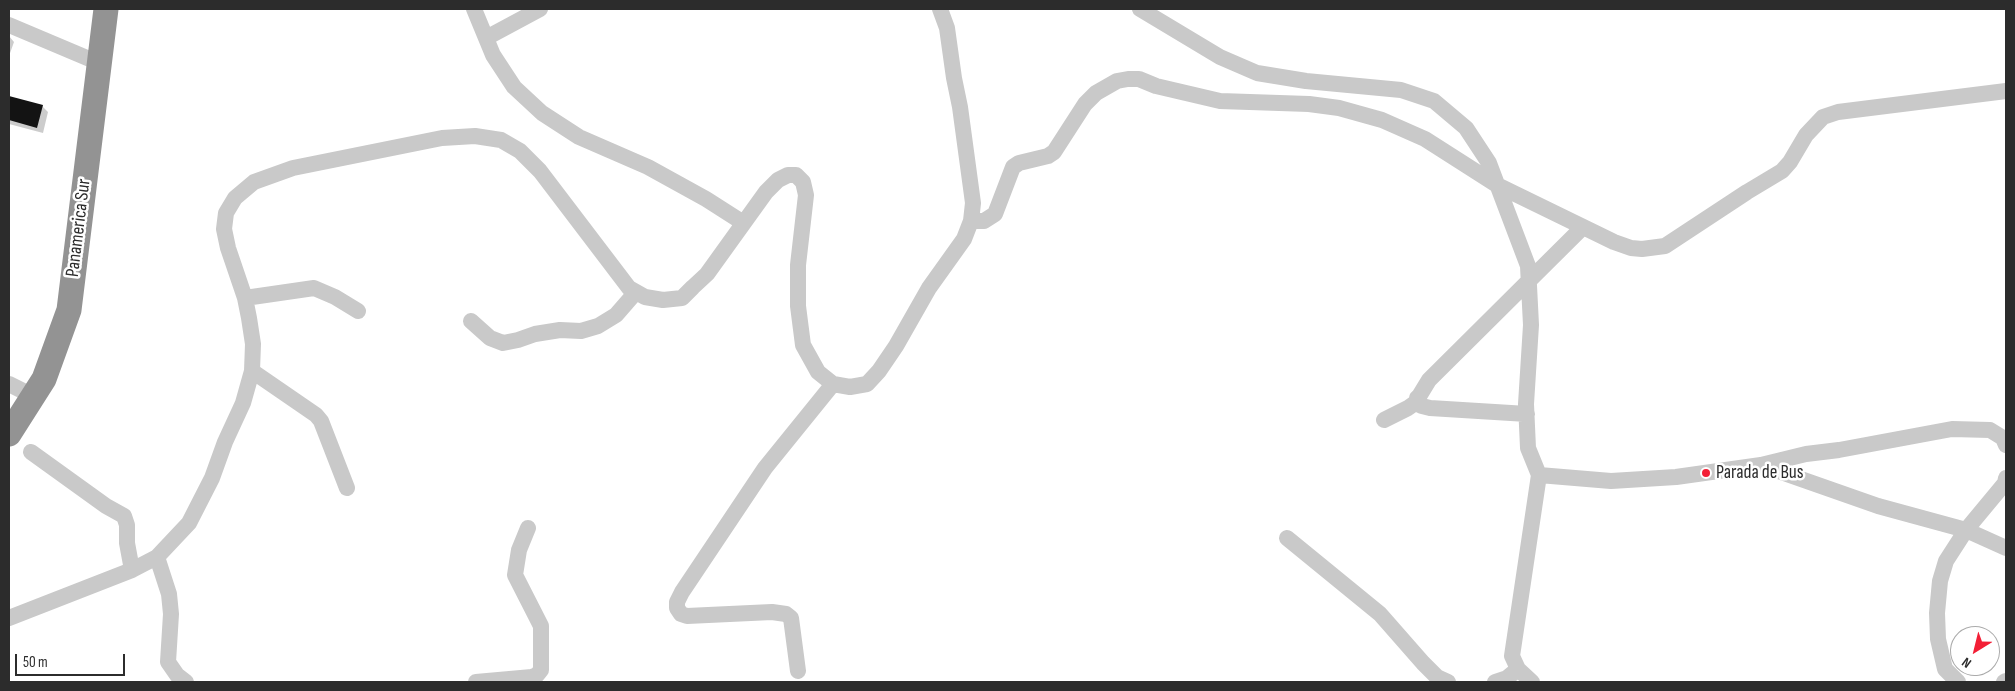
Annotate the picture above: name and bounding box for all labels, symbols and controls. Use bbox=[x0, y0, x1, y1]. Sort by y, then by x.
street label: Panamerica Sur bbox=[62, 178, 96, 278]
place label: Parada de Bus bbox=[1716, 462, 1804, 484]
marker: Parada de Bus bbox=[1700, 467, 1712, 479]
north arrow bbox=[1950, 626, 2000, 676]
scale bar bbox=[18, 644, 128, 676]
text: 50 m bbox=[23, 653, 48, 672]
text: N bbox=[1958, 654, 1975, 672]

